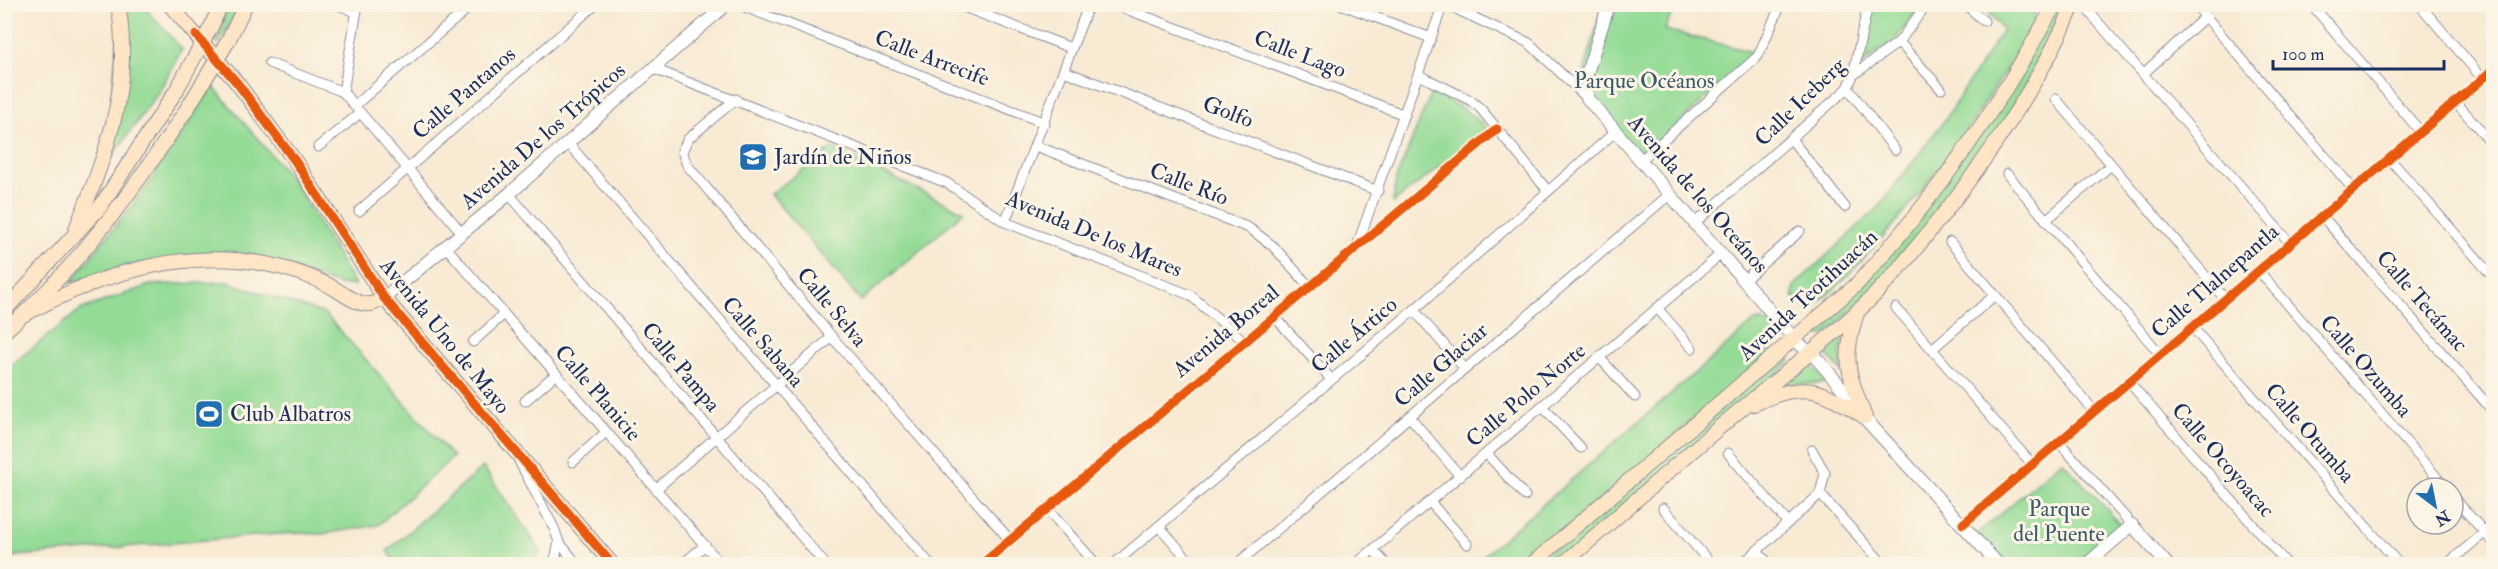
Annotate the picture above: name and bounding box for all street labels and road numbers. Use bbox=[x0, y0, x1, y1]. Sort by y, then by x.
street label: Calle Arrecife bbox=[871, 23, 993, 93]
street label: Calle Lago bbox=[1250, 24, 1350, 84]
street label: Calle Pantanos bbox=[406, 40, 522, 146]
street label: Calle Iceberg bbox=[1749, 51, 1852, 152]
street label: Avenida De los Trópicos bbox=[454, 57, 632, 217]
street label: Golfo bbox=[1199, 90, 1257, 134]
street label: Avenida de los Oceános bbox=[1621, 108, 1774, 279]
street label: Calle Río bbox=[1146, 156, 1232, 212]
street label: Avenida De los Mares bbox=[1001, 184, 1186, 284]
street label: Calle Tlalnepantla bbox=[2145, 217, 2286, 345]
street label: Avenida Teotihuacán bbox=[1732, 223, 1884, 368]
street label: Calle Tecámac bbox=[2370, 244, 2474, 358]
street label: Avenida Uno de Mayo bbox=[373, 252, 517, 420]
street label: Calle Selva bbox=[791, 261, 874, 353]
street label: Avenida Boreal bbox=[1166, 278, 1285, 384]
street label: Calle Sabana bbox=[716, 291, 811, 394]
street label: Calle Ártico bbox=[1305, 291, 1403, 379]
street label: Calle Ozumba bbox=[2314, 309, 2419, 424]
street label: Calle Pampa bbox=[635, 316, 727, 419]
street label: Calle Glaciar bbox=[1388, 316, 1494, 413]
street label: Calle Polo Norte bbox=[1460, 337, 1592, 453]
street label: Calle Planicie bbox=[549, 339, 647, 447]
street label: Calle Otumba bbox=[2259, 377, 2362, 489]
street label: Calle Ocoyoacac bbox=[2165, 397, 2281, 523]

